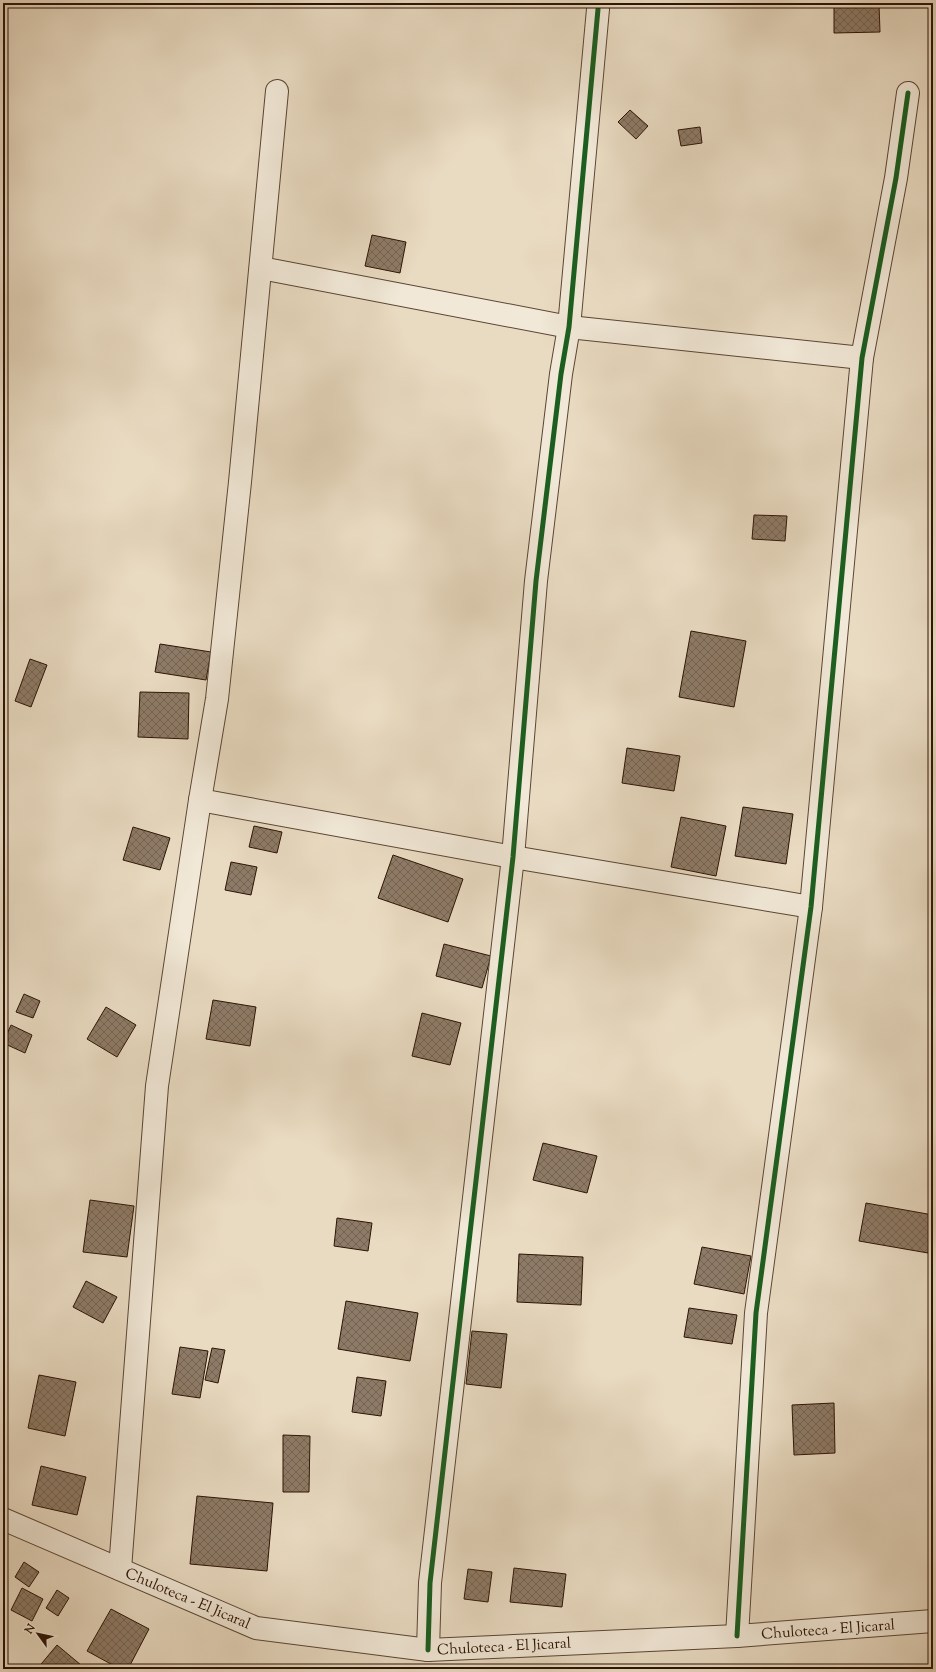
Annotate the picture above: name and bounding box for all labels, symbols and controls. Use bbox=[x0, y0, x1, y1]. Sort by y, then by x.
street label: Chuloteca - El Jicaral bbox=[122, 1564, 253, 1635]
north arrow bbox=[18, 1614, 58, 1654]
street label: Chuloteca - El Jicaral bbox=[761, 1615, 896, 1646]
text: N bbox=[21, 1621, 40, 1638]
street label: Chuloteca - El Jicaral bbox=[437, 1634, 572, 1661]

